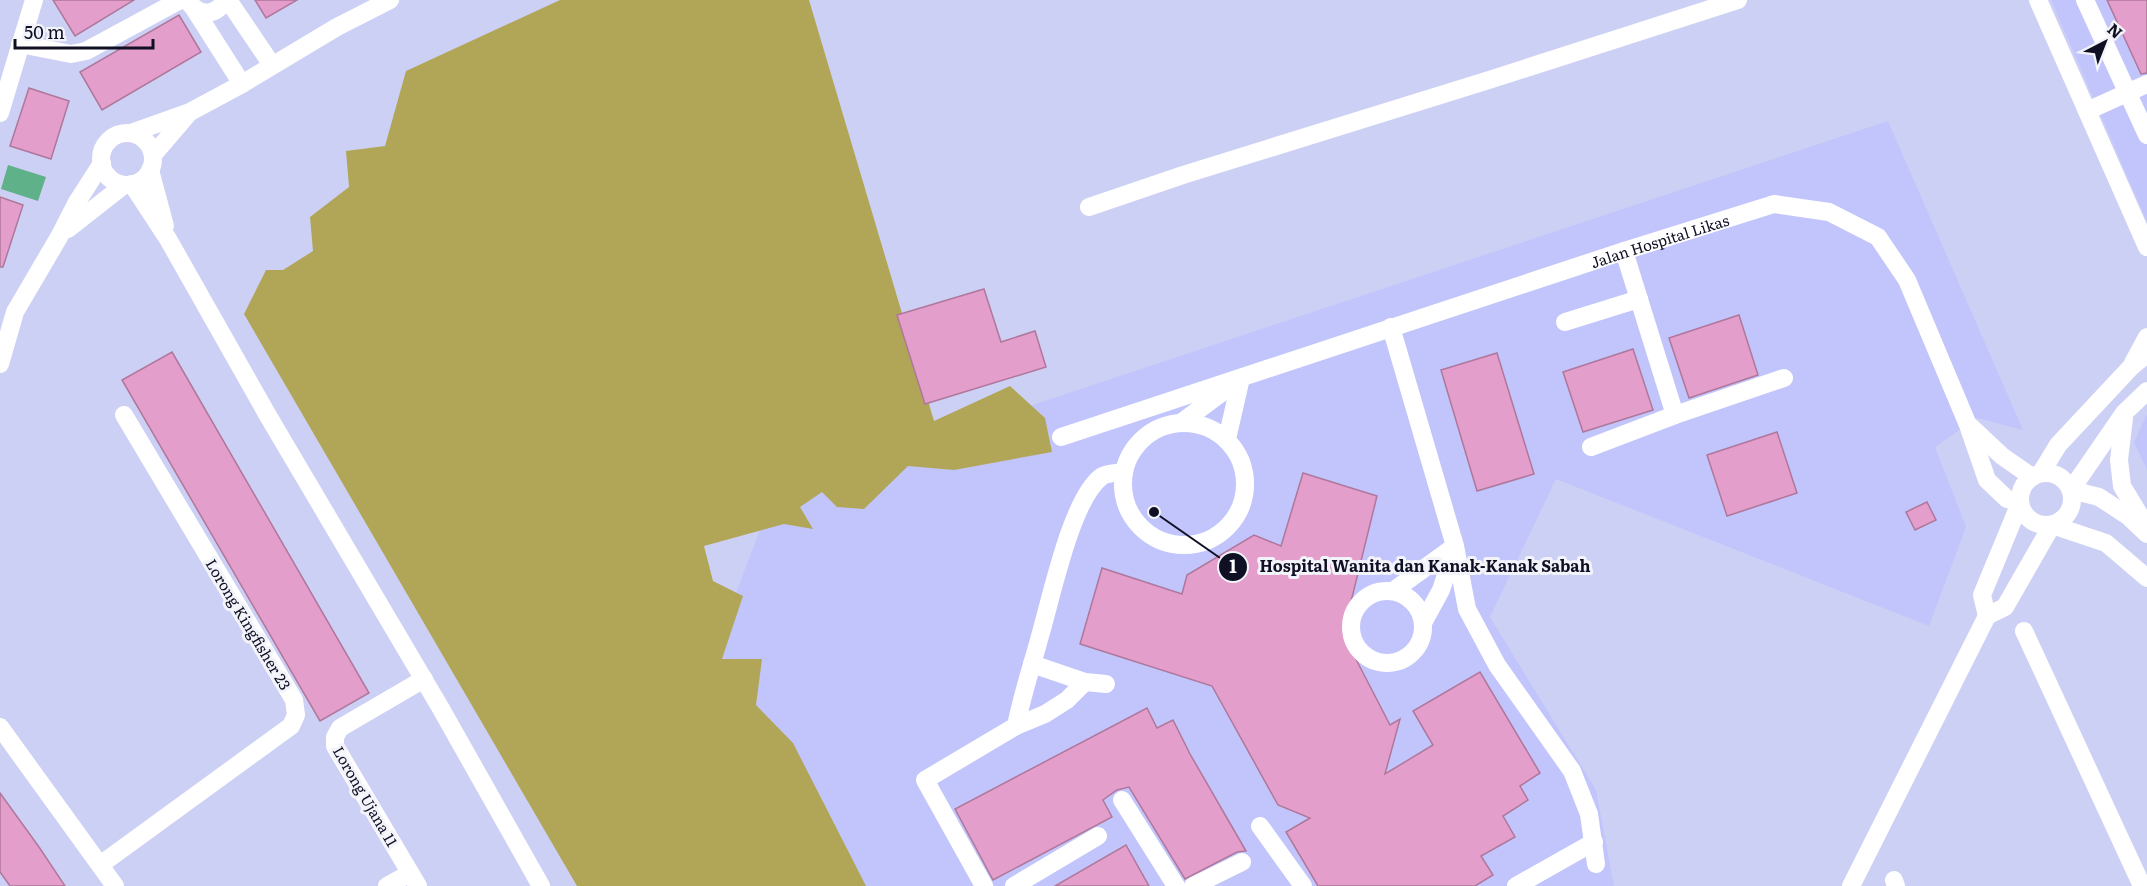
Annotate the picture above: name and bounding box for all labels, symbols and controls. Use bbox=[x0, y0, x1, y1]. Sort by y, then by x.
scale bar bbox=[15, 12, 153, 50]
north arrow bbox=[2075, 12, 2135, 72]
text: N bbox=[2103, 17, 2129, 44]
text: 50 m bbox=[24, 18, 65, 45]
street label: Jalan Hospital Likas bbox=[1587, 207, 1732, 273]
callout: Hospital Wanita dan Kanak-Kanak Sabah bbox=[1218, 550, 1603, 584]
text: 1 bbox=[1229, 552, 1237, 579]
text: Hospital Wanita dan Kanak-Kanak Sabah bbox=[1259, 553, 1591, 577]
street label: Lorong Kingfisher 23 bbox=[201, 554, 297, 694]
street label: Lorong Ujana 11 bbox=[328, 741, 404, 851]

